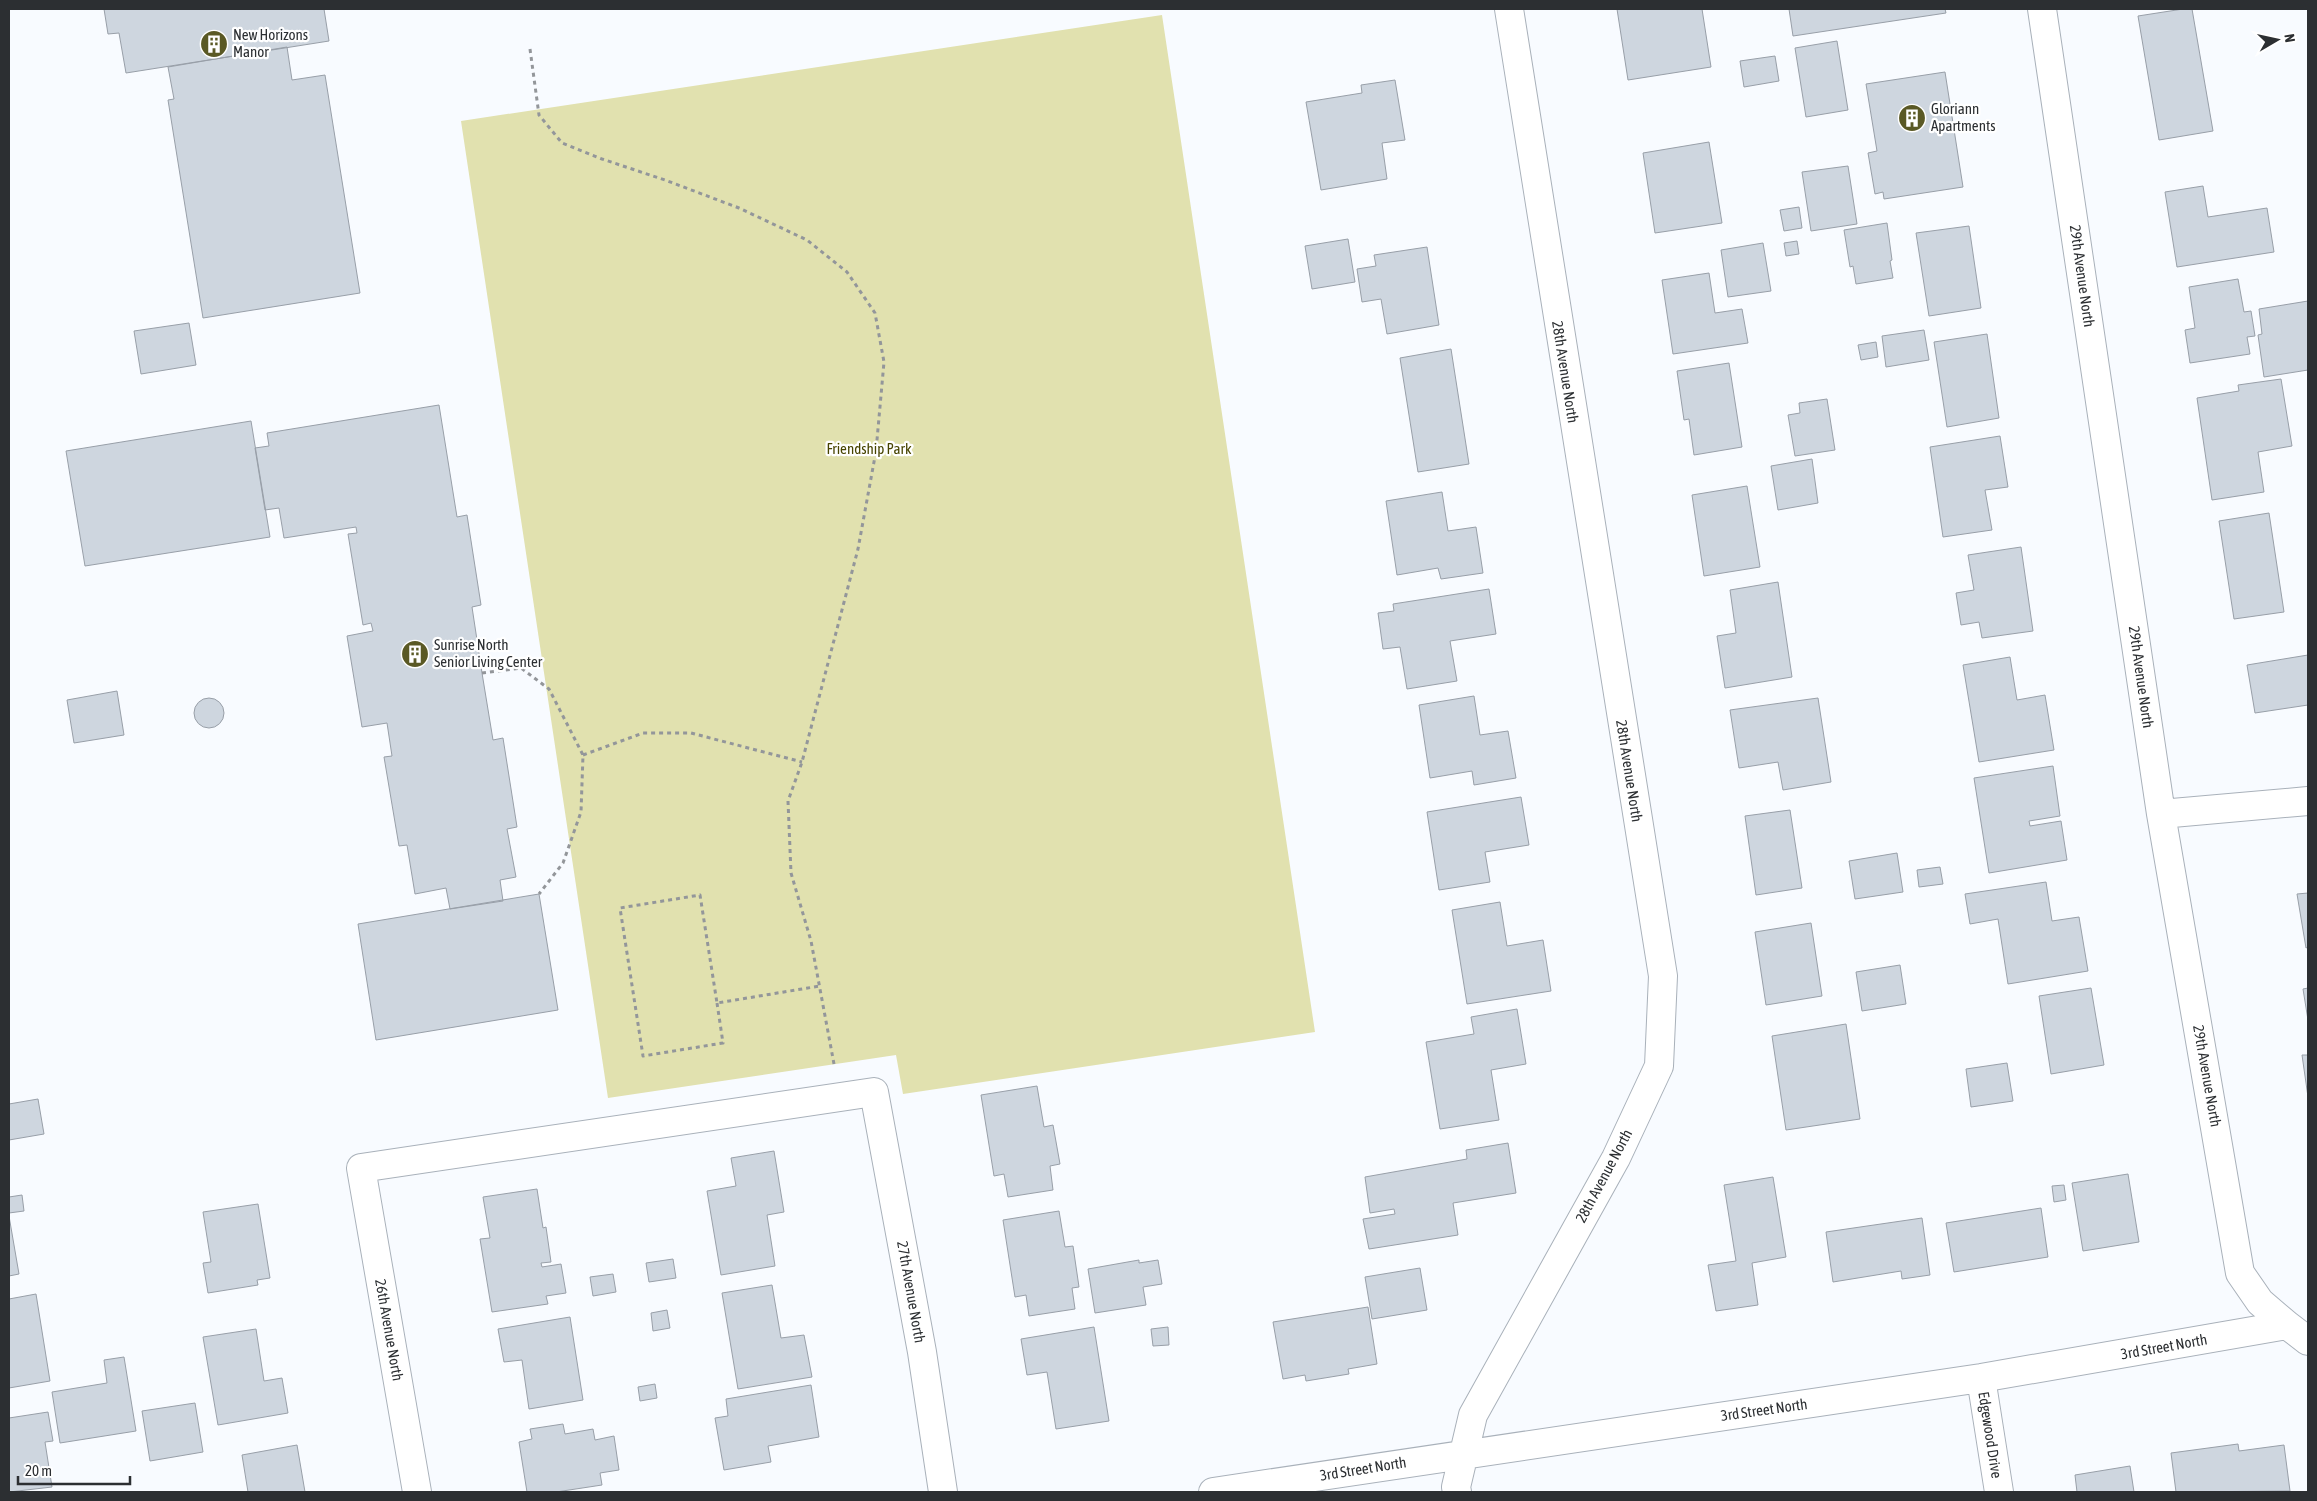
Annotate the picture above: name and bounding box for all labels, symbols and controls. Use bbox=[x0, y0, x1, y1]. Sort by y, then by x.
north arrow bbox=[2252, 15, 2302, 65]
place label: New Horizons Manor bbox=[233, 26, 308, 60]
building icon: New Horizons Manor bbox=[199, 29, 229, 59]
text: N bbox=[2281, 33, 2298, 43]
place label: Gloriann Apartments bbox=[1931, 100, 1996, 134]
building icon: Gloriann Apartments bbox=[1897, 103, 1927, 133]
street label: 29th Avenue North bbox=[2067, 224, 2098, 328]
street label: 28th Avenue North bbox=[1549, 320, 1582, 424]
park label: Friendship Park bbox=[826, 440, 912, 457]
street label: 29th Avenue North bbox=[2126, 625, 2157, 729]
place label: Sunrise North Senior Living Center bbox=[434, 636, 543, 670]
building icon: Sunrise North Senior Living Center bbox=[400, 639, 430, 669]
street label: 28th Avenue North bbox=[1613, 719, 1646, 823]
street label: 29th Avenue North bbox=[2190, 1024, 2225, 1128]
street label: 28th Avenue North bbox=[1572, 1126, 1635, 1225]
street label: 27th Avenue North bbox=[894, 1240, 929, 1344]
street label: 26th Avenue North bbox=[372, 1278, 407, 1382]
street label: 3rd Street North bbox=[2119, 1331, 2208, 1362]
street label: Edgewood Drive bbox=[1975, 1390, 2006, 1480]
street label: 3rd Street North bbox=[1719, 1395, 1808, 1424]
street label: 3rd Street North bbox=[1318, 1453, 1407, 1484]
scale bar bbox=[18, 1454, 130, 1486]
text: 20 m bbox=[25, 1462, 52, 1479]

